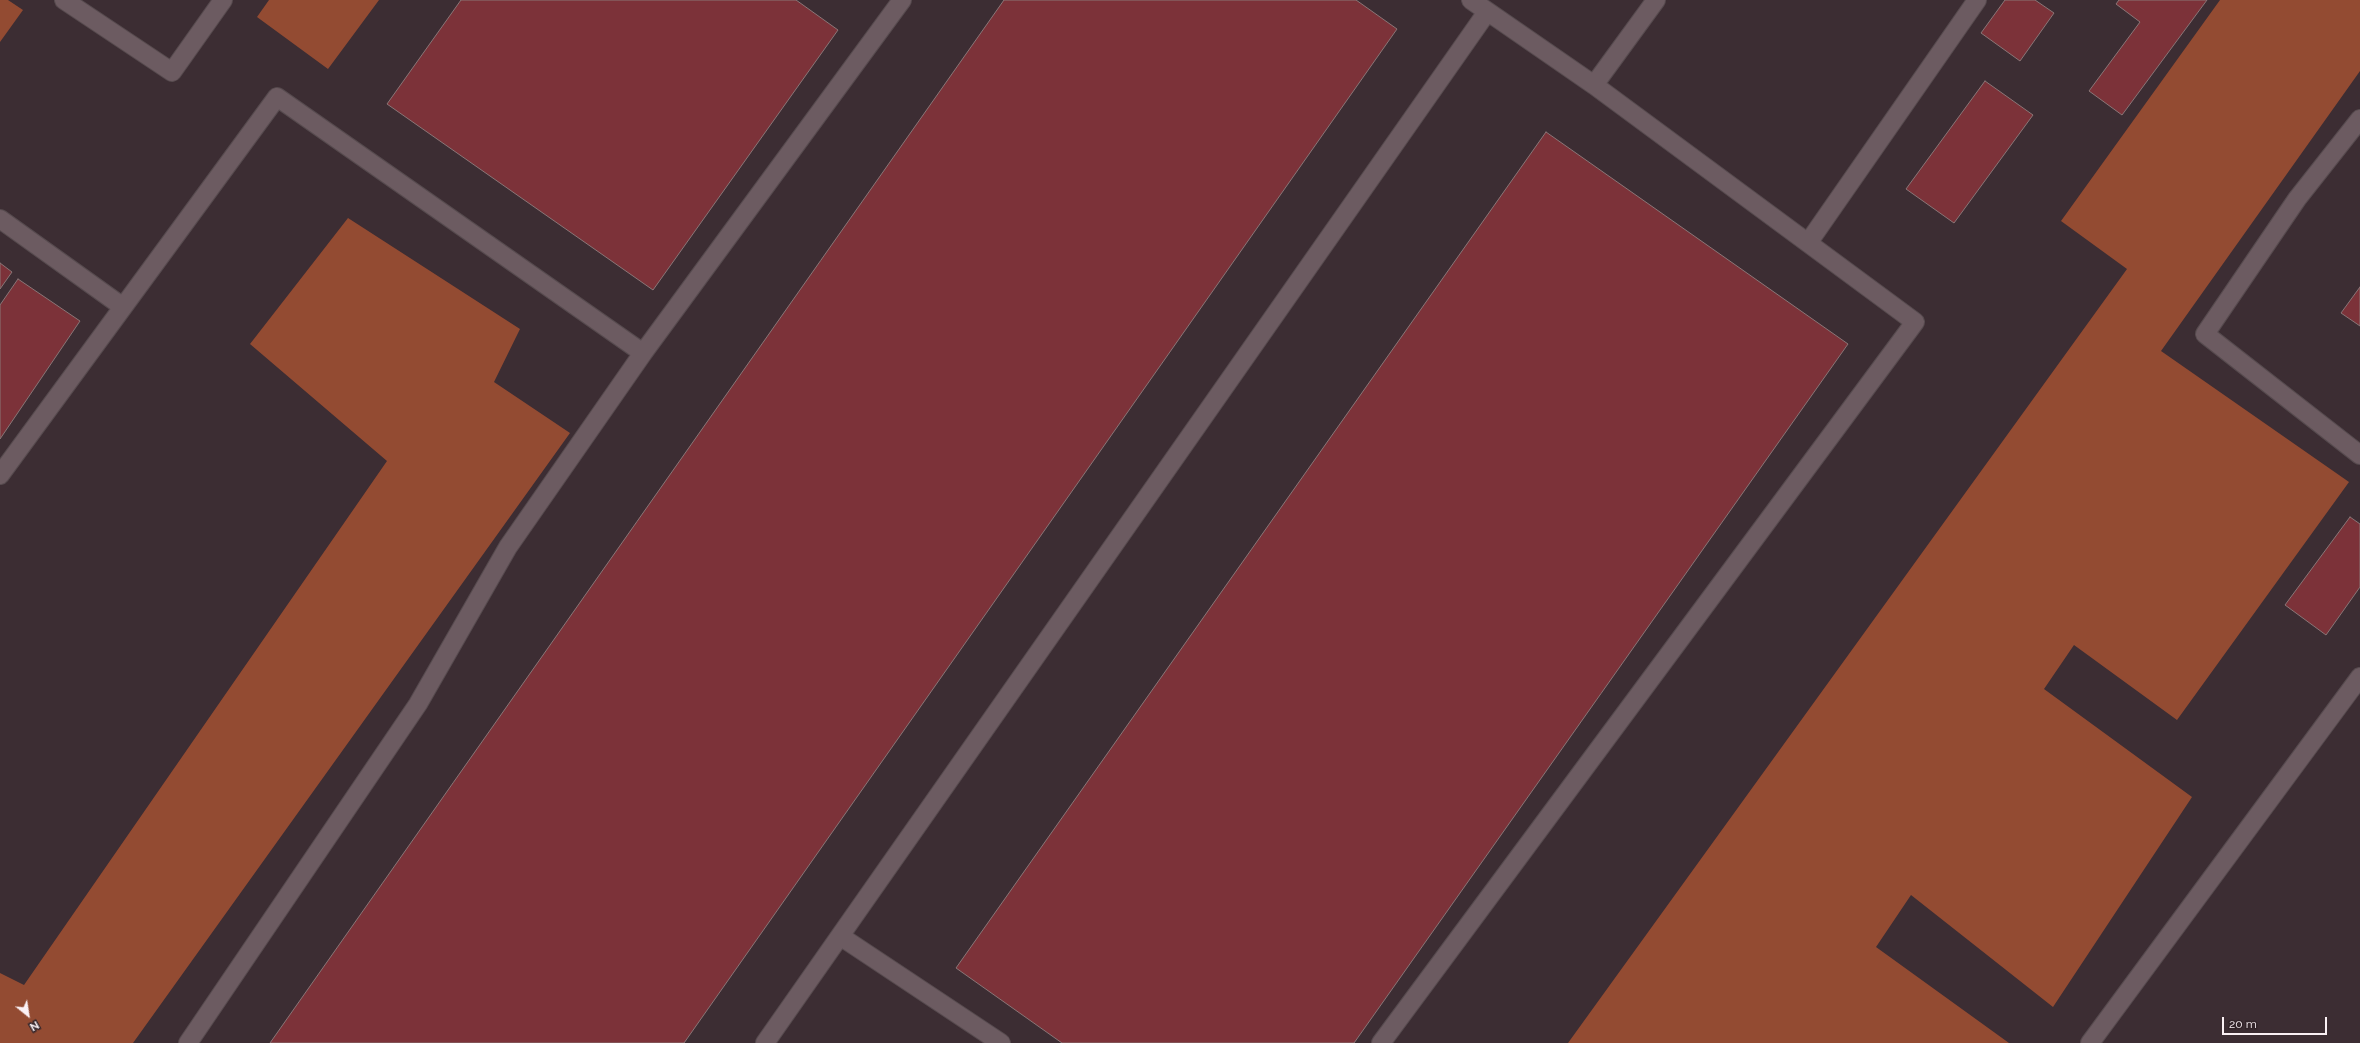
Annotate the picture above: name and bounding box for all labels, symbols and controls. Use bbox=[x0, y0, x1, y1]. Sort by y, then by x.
north arrow bbox=[8, 995, 48, 1035]
scale bar bbox=[2224, 1009, 2329, 1035]
text: 20 m bbox=[2229, 1017, 2257, 1031]
text: N bbox=[27, 1018, 41, 1034]

